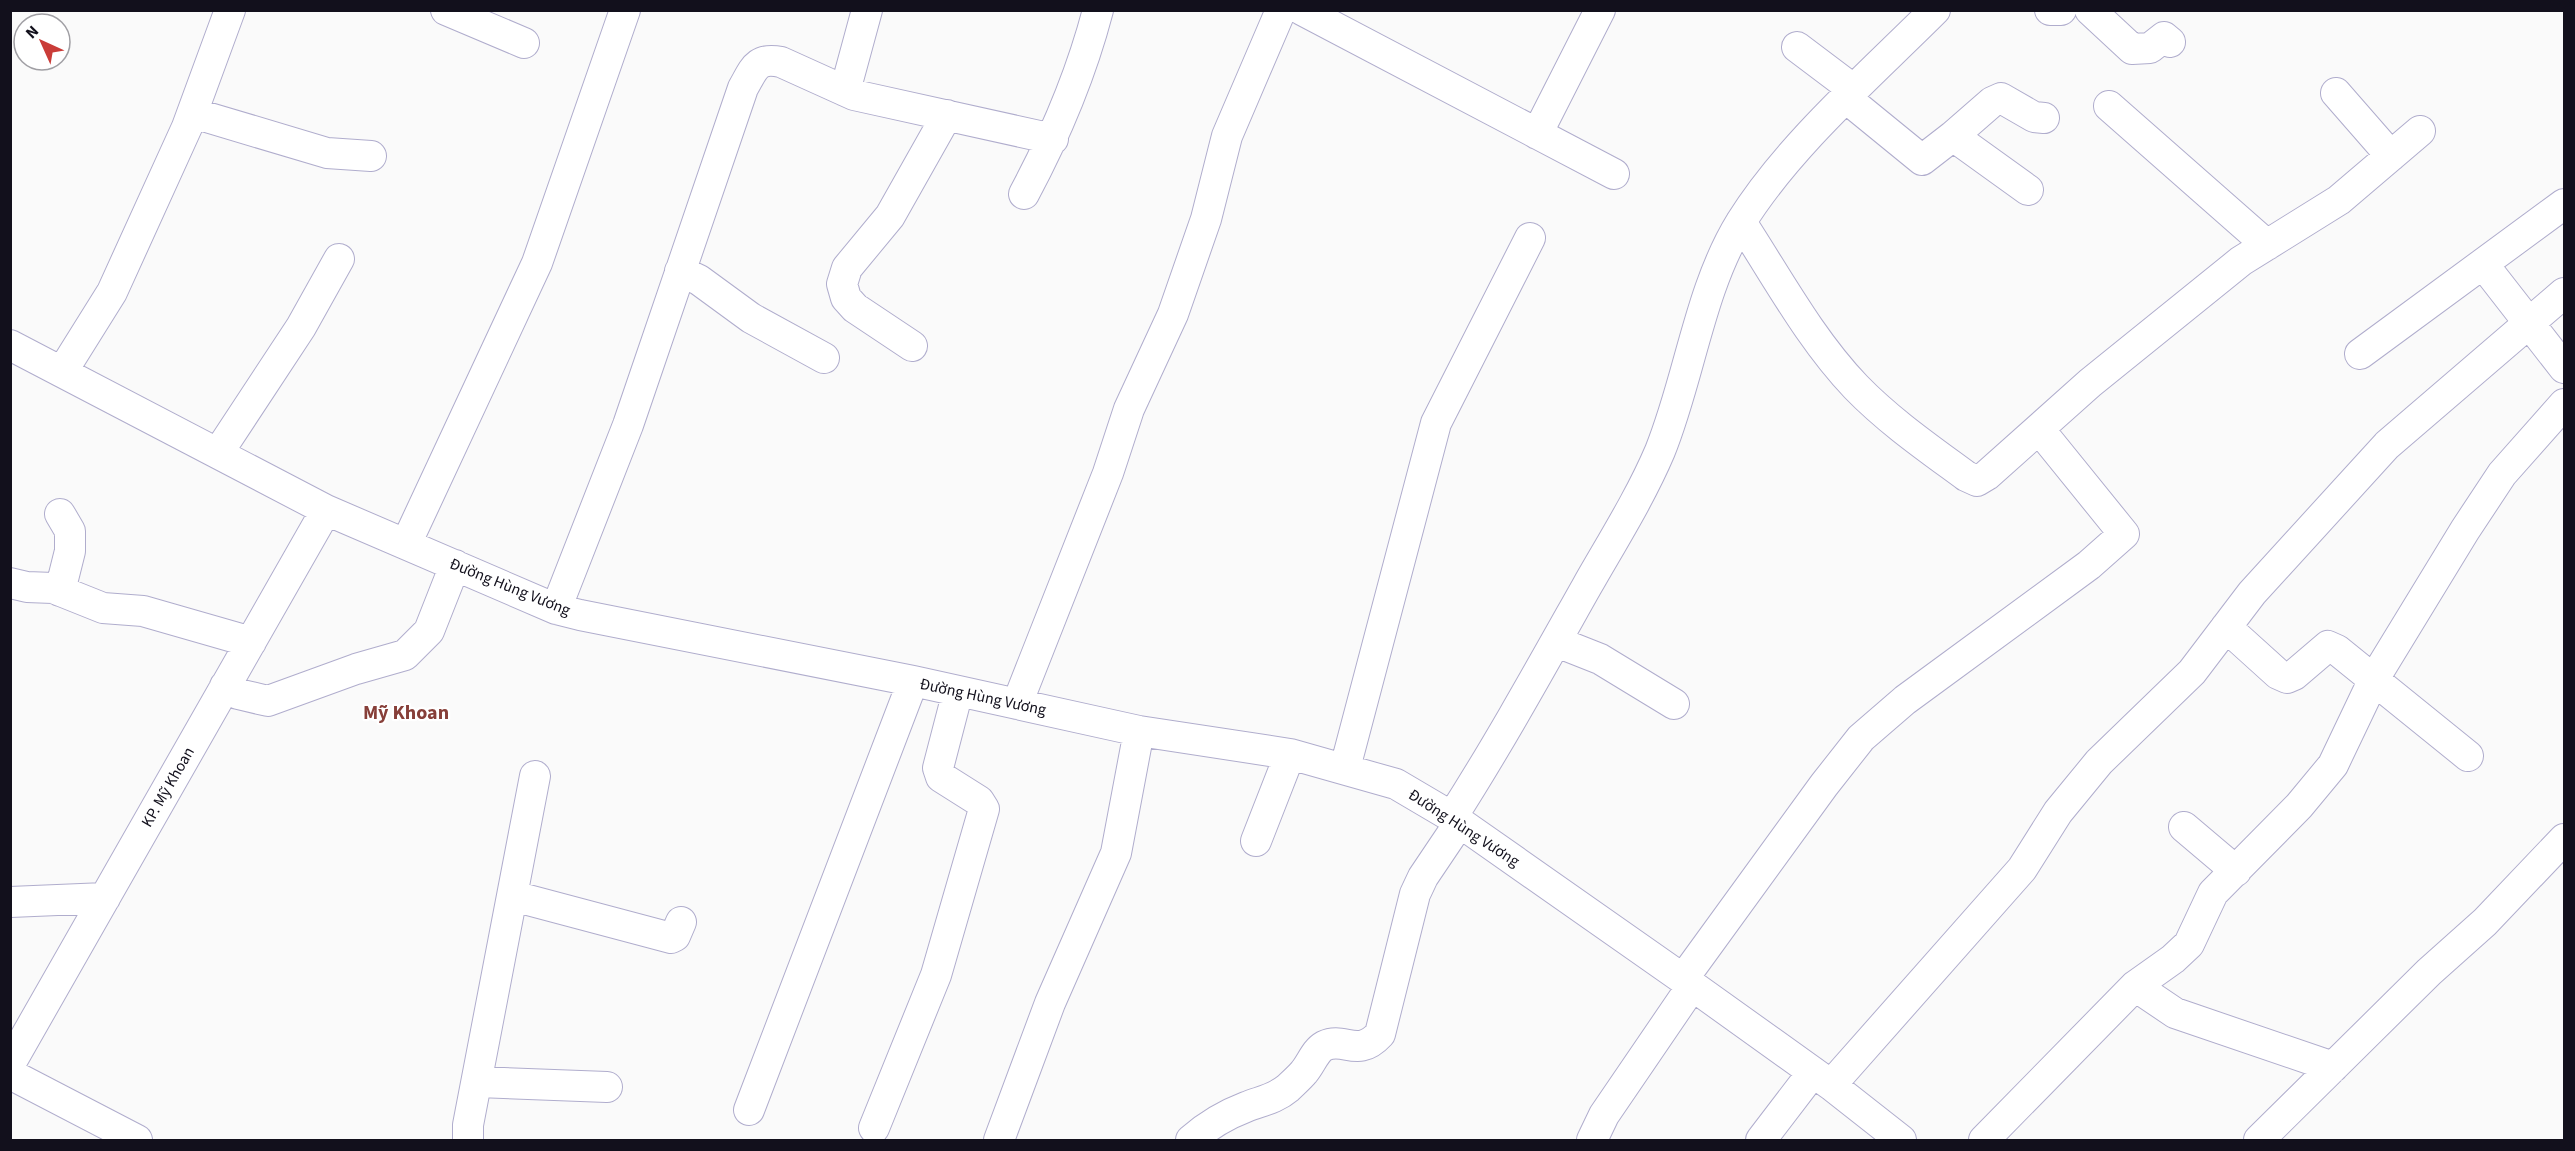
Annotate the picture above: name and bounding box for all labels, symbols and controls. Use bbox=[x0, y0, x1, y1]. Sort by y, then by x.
north arrow bbox=[12, 12, 72, 72]
text: N bbox=[21, 21, 44, 44]
street label: Đường Hùng Vương bbox=[446, 553, 574, 621]
street label: Đường Hùng Vương bbox=[918, 673, 1048, 721]
district label: Mỹ Khoan bbox=[363, 699, 449, 727]
street label: KP. Mỹ Khoan bbox=[136, 743, 200, 831]
street label: Đường Hùng Vương bbox=[1404, 784, 1524, 872]

